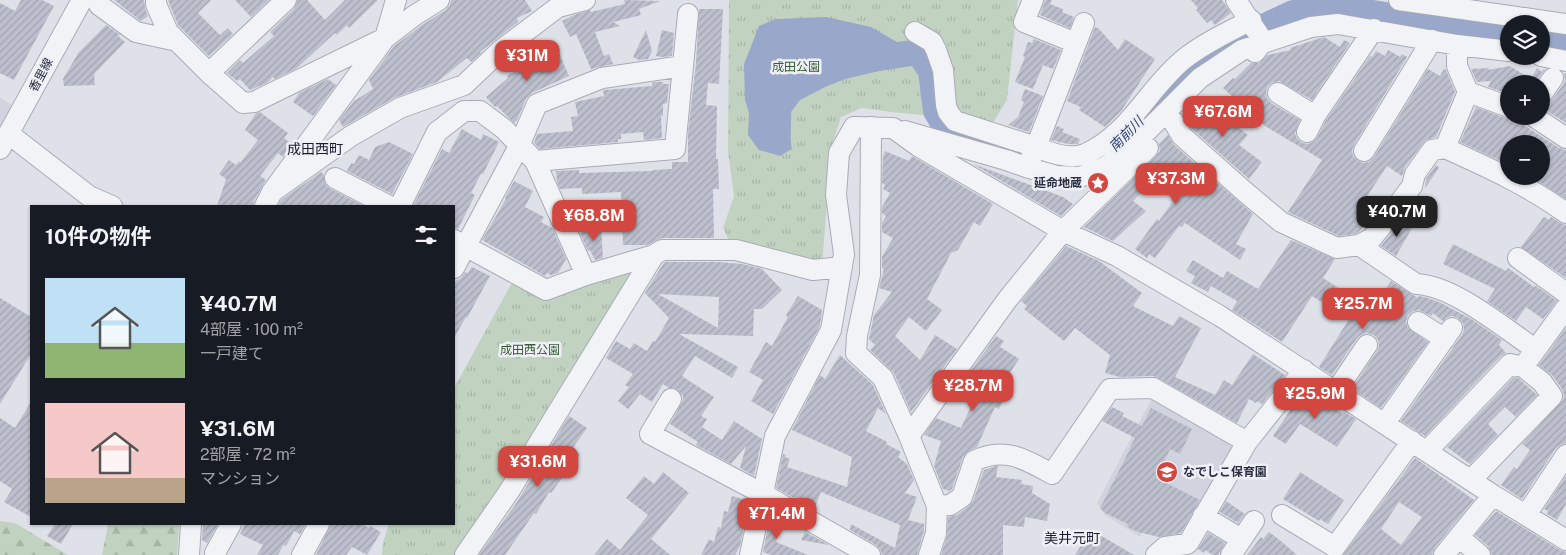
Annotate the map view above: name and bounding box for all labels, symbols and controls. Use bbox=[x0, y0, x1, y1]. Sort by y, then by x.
map controls bbox=[1500, 15, 1550, 185]
button: layers bbox=[1500, 15, 1550, 65]
pin: ¥31M bbox=[497, 39, 557, 82]
text: ¥31M bbox=[506, 46, 548, 65]
street label: 香里線 bbox=[26, 56, 56, 94]
park label: 成田公園 bbox=[772, 60, 820, 74]
button: + bbox=[1500, 75, 1550, 125]
pin: ¥67.6M bbox=[1182, 96, 1264, 138]
text: ¥67.6M bbox=[1194, 102, 1252, 121]
water label: 南前川 bbox=[1106, 112, 1148, 155]
button: − bbox=[1500, 135, 1550, 185]
district label: 成田西町 bbox=[287, 141, 343, 157]
pin: ¥37.3M bbox=[1135, 162, 1217, 205]
text: ¥37.3M bbox=[1147, 169, 1205, 188]
place icon: 延命地蔵 bbox=[1086, 171, 1110, 195]
place label: 延命地蔵 bbox=[1034, 176, 1082, 190]
pin: ¥40.7M bbox=[1356, 196, 1438, 238]
pin: ¥68.8M bbox=[553, 200, 635, 242]
text: ¥40.7M bbox=[1367, 202, 1427, 221]
text: ¥68.8M bbox=[563, 206, 625, 225]
icon: filters bbox=[412, 221, 440, 249]
text: 10件の物件 bbox=[45, 224, 152, 249]
pin: ¥25.7M bbox=[1322, 288, 1404, 330]
text: ¥40.7M bbox=[200, 291, 278, 316]
text: ¥25.7M bbox=[1333, 294, 1393, 313]
icon: home bbox=[85, 298, 145, 358]
text: 4部屋 · 100 m² bbox=[200, 320, 303, 339]
park label: 成田西公園 bbox=[500, 343, 560, 357]
text: 一戸建て bbox=[200, 344, 264, 363]
pin: ¥28.7M bbox=[932, 370, 1014, 412]
text: ¥28.7M bbox=[943, 376, 1003, 395]
pin: ¥25.9M bbox=[1274, 378, 1356, 420]
text: ¥25.9M bbox=[1284, 384, 1346, 403]
text: ¥31.6M bbox=[200, 416, 276, 441]
icon: home bbox=[85, 423, 145, 483]
text: 2部屋 · 72 m² bbox=[200, 445, 296, 464]
pin: ¥31.6M bbox=[497, 446, 579, 488]
text: ¥31.6M bbox=[509, 452, 567, 471]
school or university icon: なでしこ保育園 bbox=[1155, 460, 1179, 484]
place label: なでしこ保育園 bbox=[1183, 465, 1267, 479]
text: マンション bbox=[200, 469, 280, 488]
pin: ¥71.4M bbox=[736, 498, 818, 540]
text: ¥71.4M bbox=[749, 504, 806, 523]
district label: 美井元町 bbox=[1044, 530, 1100, 546]

